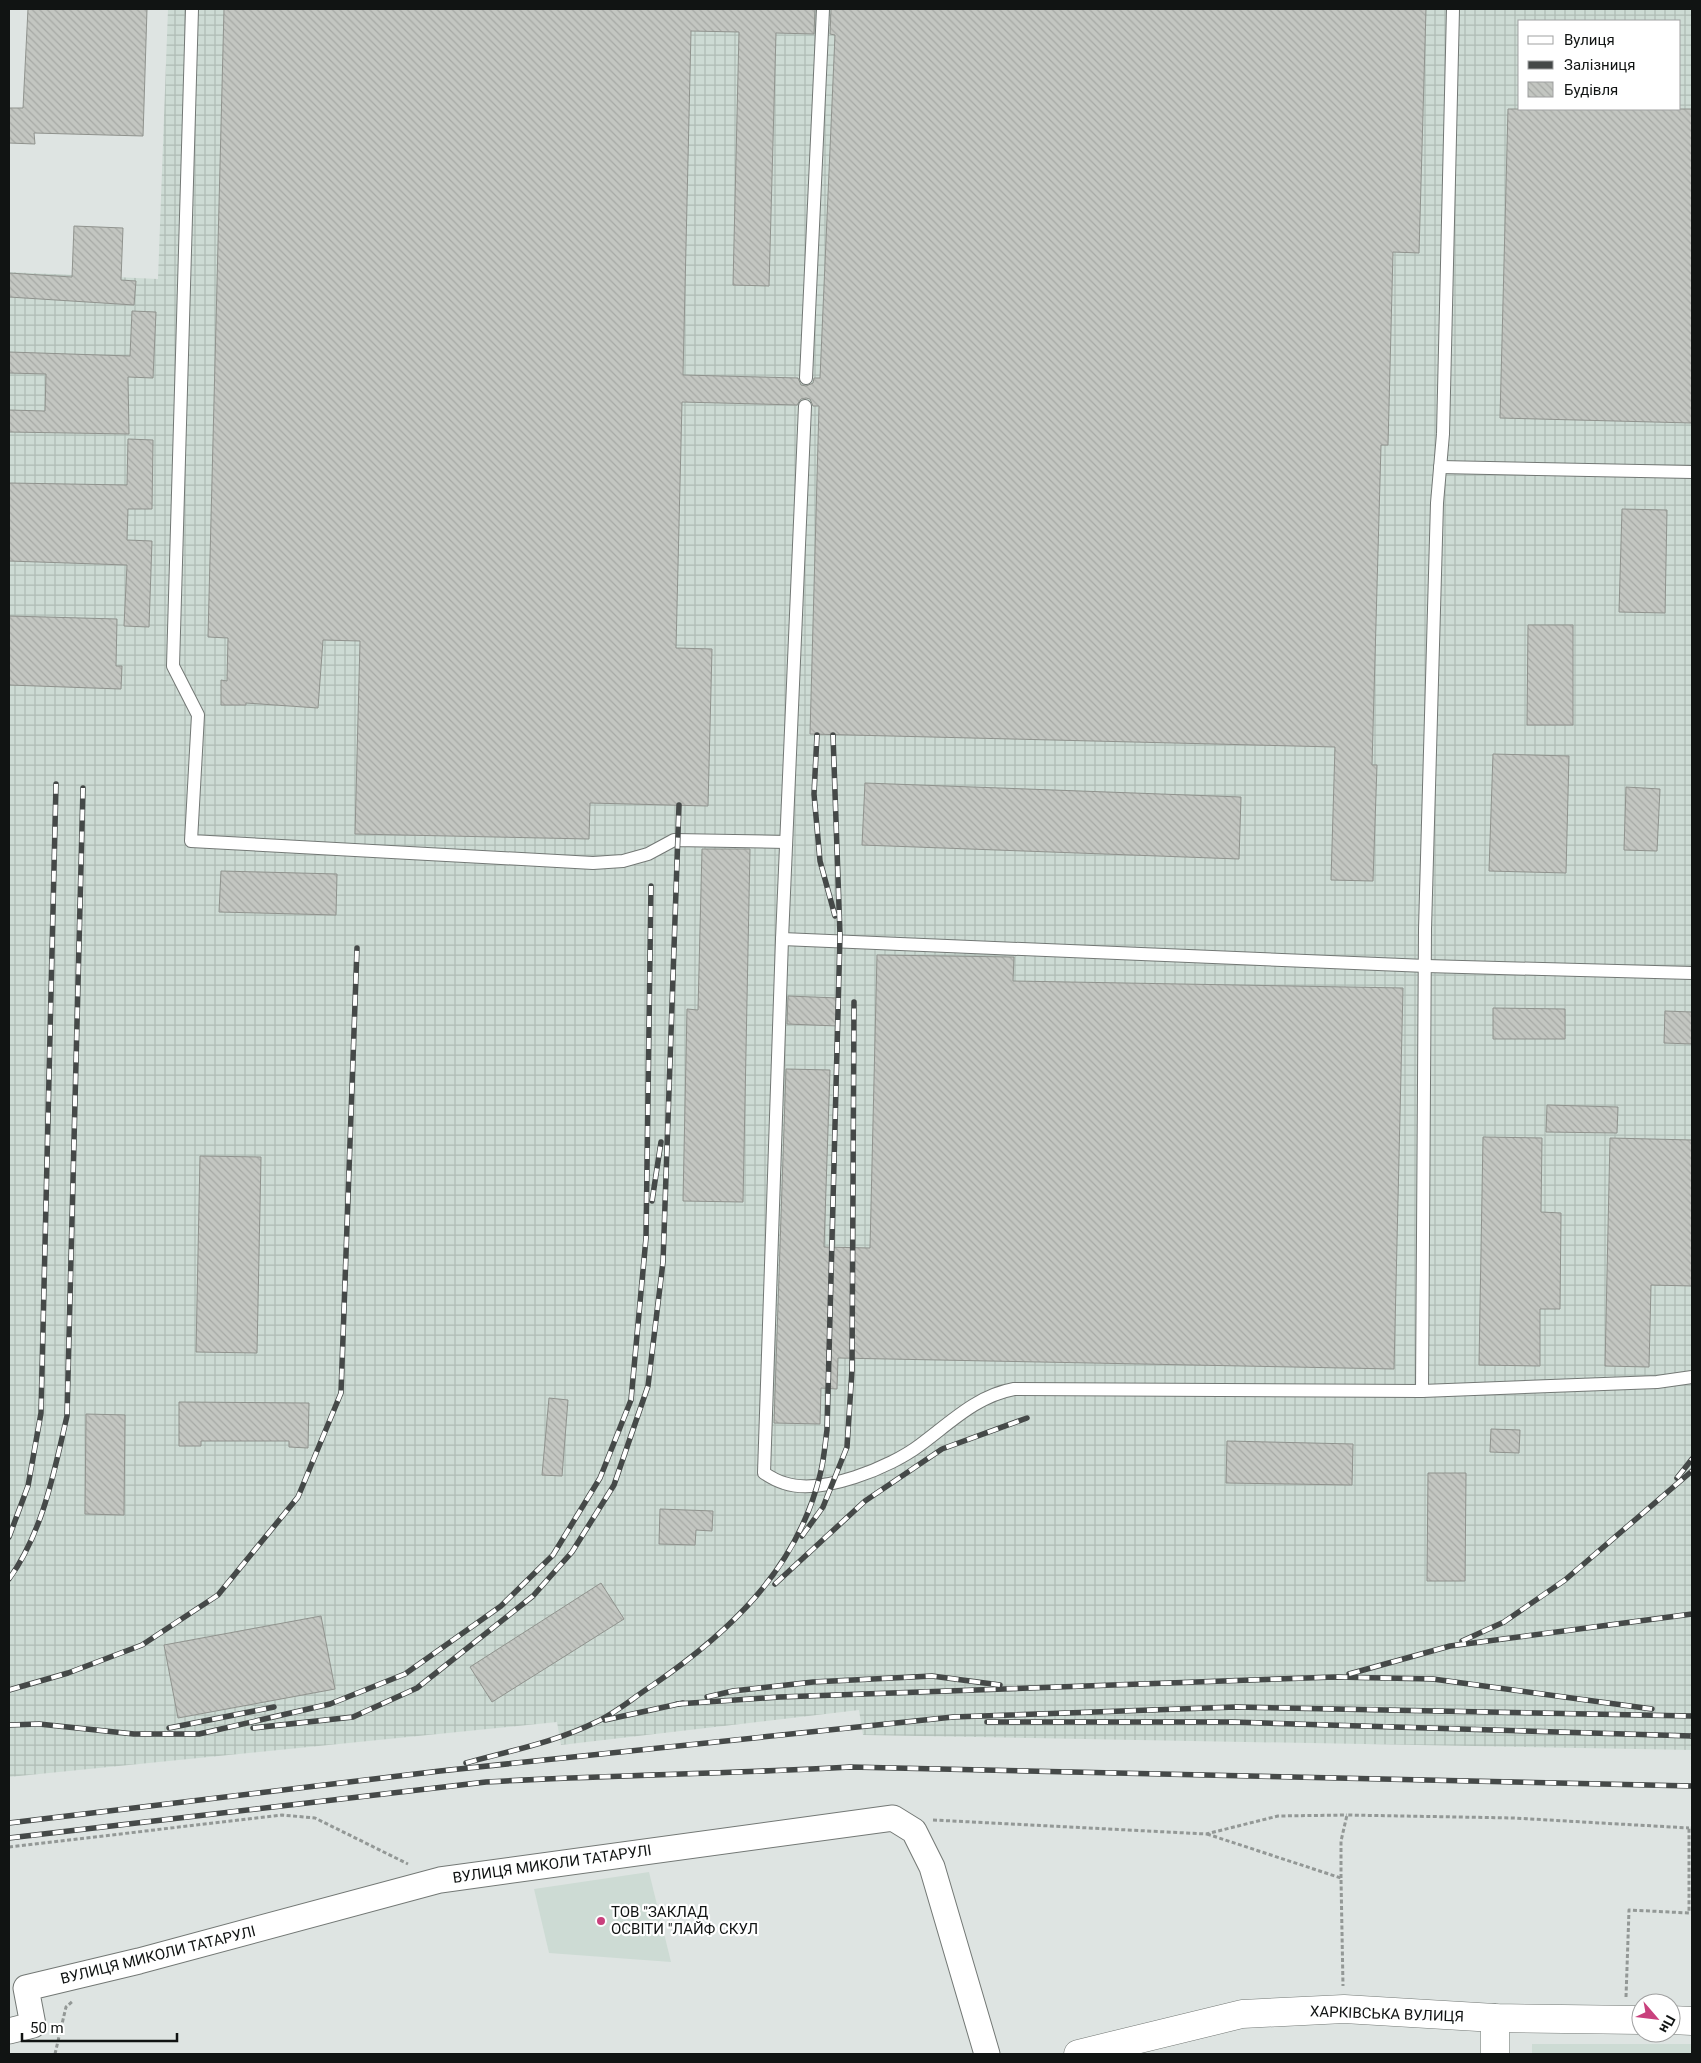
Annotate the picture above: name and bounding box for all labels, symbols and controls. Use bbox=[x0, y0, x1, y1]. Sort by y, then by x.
legend bbox=[1518, 20, 1681, 110]
text: Вулиця bbox=[1564, 31, 1615, 49]
text: Залізниця bbox=[1564, 56, 1636, 74]
text: Будівля bbox=[1564, 81, 1618, 99]
street label: ВУЛИЦЯ МИКОЛИ ТАТАРУЛІ bbox=[451, 1841, 653, 1887]
place label: ТОВ "ЗАКЛАД ОСВІТИ "ЛАЙФ СКУЛ bbox=[611, 1903, 758, 1938]
marker: ТОВ "ЗАКЛАД ОСВІТИ "ЛАЙФ СКУЛ bbox=[595, 1915, 607, 1927]
street label: ВУЛИЦЯ МИКОЛИ ТАТАРУЛІ bbox=[59, 1922, 257, 1988]
north arrow bbox=[1631, 1993, 1681, 2043]
street label: ХАРКІВСЬКА ВУЛИЦЯ bbox=[1310, 2002, 1464, 2026]
scale bar bbox=[22, 2010, 178, 2042]
text: Пн bbox=[1656, 2012, 1679, 2036]
text: 50 m bbox=[30, 2019, 64, 2037]

